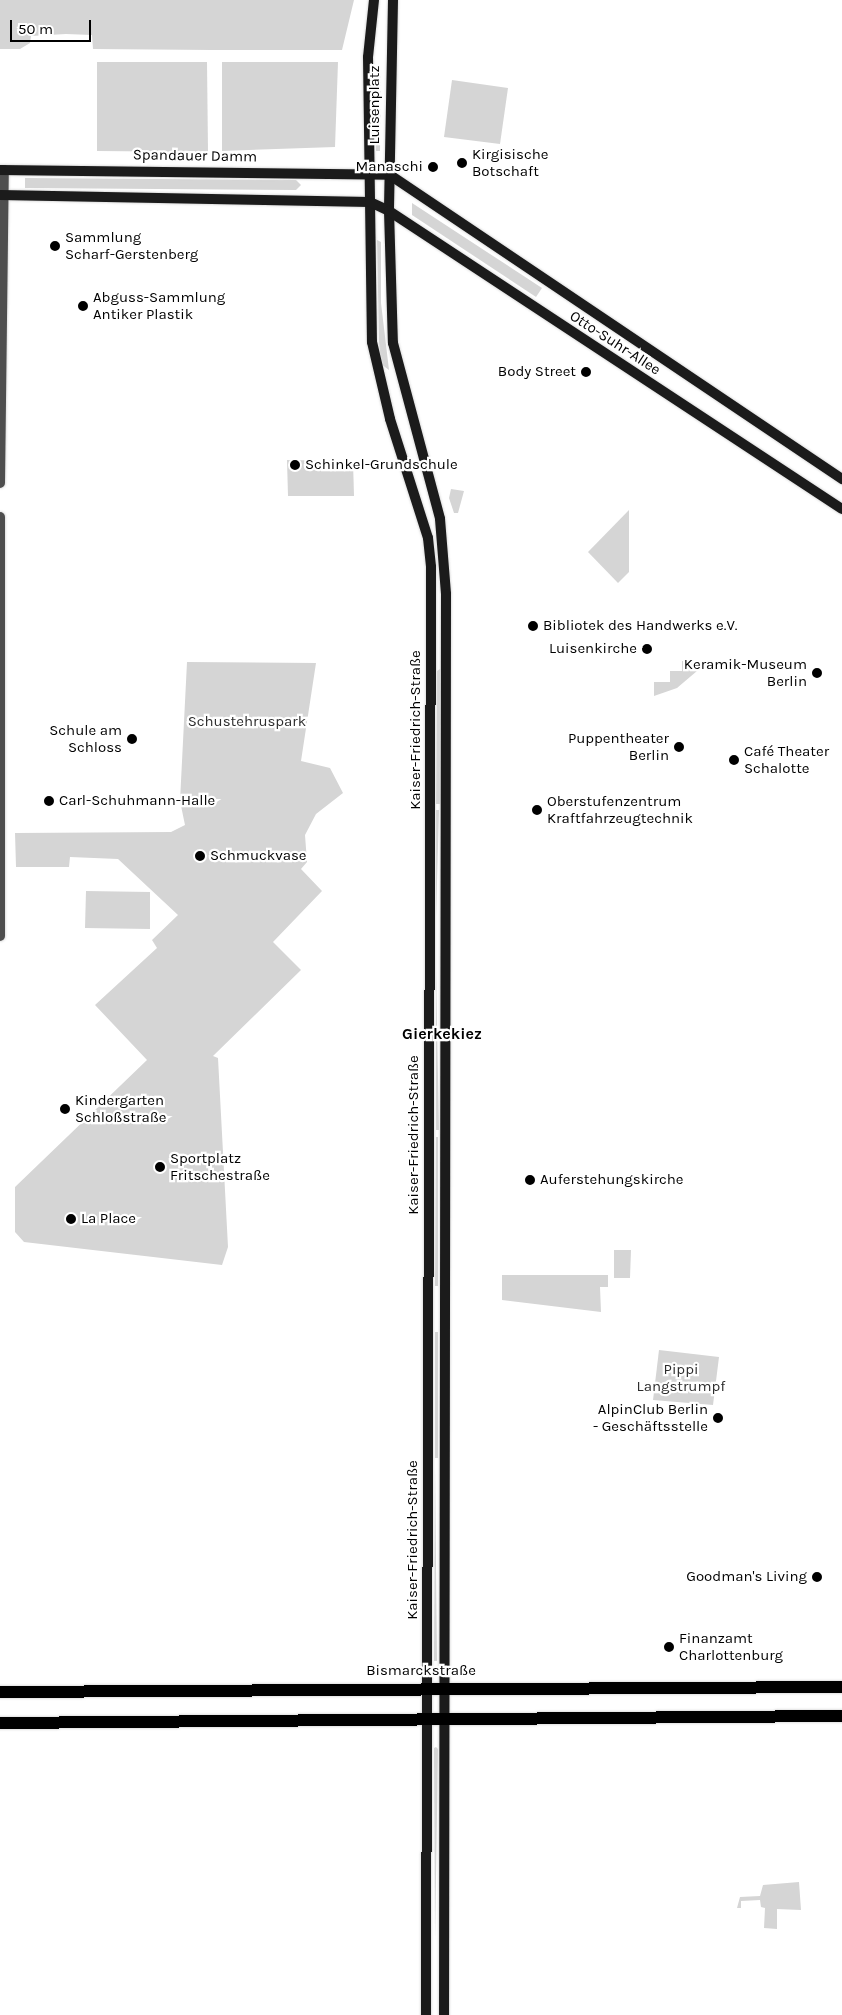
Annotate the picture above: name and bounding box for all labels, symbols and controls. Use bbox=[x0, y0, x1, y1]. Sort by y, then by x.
scale bar bbox=[12, 10, 94, 42]
text: 50 m bbox=[18, 20, 53, 38]
street label: Luisenplatz bbox=[366, 65, 384, 145]
place label: Kirgisische Botschaft bbox=[472, 145, 548, 180]
street label: Spandauer Damm bbox=[133, 146, 257, 166]
marker: Kirgisische Botschaft bbox=[456, 157, 468, 169]
place label: Manaschi bbox=[356, 158, 423, 176]
marker: Manaschi bbox=[427, 161, 439, 173]
place label: Sammlung Scharf-Gerstenberg bbox=[65, 228, 198, 263]
marker: Sammlung Scharf-Gerstenberg bbox=[49, 240, 61, 252]
place label: Abguss-Sammlung Antiker Plastik bbox=[93, 288, 225, 323]
marker: Abguss-Sammlung Antiker Plastik bbox=[77, 300, 89, 312]
street label: Otto-Suhr-Allee bbox=[566, 307, 664, 379]
place label: Body Street bbox=[498, 363, 576, 381]
marker: Body Street bbox=[580, 366, 592, 378]
place label: Schinkel-Grundschule bbox=[305, 456, 458, 474]
marker: Schinkel-Grundschule bbox=[289, 459, 301, 471]
place label: Bibliotek des Handwerks e.V. bbox=[543, 617, 738, 635]
marker: Bibliotek des Handwerks e.V. bbox=[527, 620, 539, 632]
place label: Luisenkirche bbox=[549, 640, 637, 658]
marker: Luisenkirche bbox=[641, 643, 653, 655]
street label: Kaiser-Friedrich-Straße bbox=[407, 650, 425, 810]
place label: Keramik-Museum Berlin bbox=[684, 655, 807, 690]
marker: Keramik-Museum Berlin bbox=[811, 667, 823, 679]
park label: Schustehruspark bbox=[188, 713, 306, 731]
place label: Schule am Schloss bbox=[49, 721, 122, 756]
place label: Puppentheater Berlin bbox=[568, 729, 669, 764]
marker: Schule am Schloss bbox=[126, 733, 138, 745]
marker: Puppentheater Berlin bbox=[673, 741, 685, 753]
place label: Café Theater Schalotte bbox=[744, 742, 829, 777]
marker: Café Theater Schalotte bbox=[728, 754, 740, 766]
place label: Carl-Schuhmann-Halle bbox=[59, 792, 215, 810]
place label: Oberstufenzentrum Kraftfahrzeugtechnik bbox=[547, 792, 693, 827]
marker: Carl-Schuhmann-Halle bbox=[43, 795, 55, 807]
marker: Oberstufenzentrum Kraftfahrzeugtechnik bbox=[531, 804, 543, 816]
place label: Schmuckvase bbox=[210, 847, 307, 865]
marker: Schmuckvase bbox=[194, 850, 206, 862]
district label: Gierkekiez bbox=[402, 1024, 482, 1044]
street label: Kaiser-Friedrich-Straße bbox=[405, 1055, 423, 1215]
place label: Kindergarten Schloßstraße bbox=[75, 1091, 167, 1126]
marker: Kindergarten Schloßstraße bbox=[59, 1103, 71, 1115]
place label: Sportplatz Fritschestraße bbox=[170, 1149, 270, 1184]
marker: Sportplatz Fritschestraße bbox=[154, 1161, 166, 1173]
place label: Auferstehungskirche bbox=[540, 1171, 684, 1189]
marker: Auferstehungskirche bbox=[524, 1174, 536, 1186]
place label: La Place bbox=[81, 1210, 136, 1228]
marker: La Place bbox=[65, 1213, 77, 1225]
park label: Pippi Langstrumpf bbox=[637, 1360, 725, 1395]
place label: AlpinClub Berlin - Geschäftsstelle bbox=[593, 1400, 708, 1435]
marker: AlpinClub Berlin - Geschäftsstelle bbox=[712, 1412, 724, 1424]
street label: Kaiser-Friedrich-Straße bbox=[404, 1460, 422, 1620]
place label: Goodman's Living bbox=[686, 1568, 807, 1586]
marker: Goodman's Living bbox=[811, 1571, 823, 1583]
place label: Finanzamt Charlottenburg bbox=[679, 1629, 783, 1664]
marker: Finanzamt Charlottenburg bbox=[663, 1641, 675, 1653]
street label: Bismarckstraße bbox=[366, 1662, 476, 1680]

